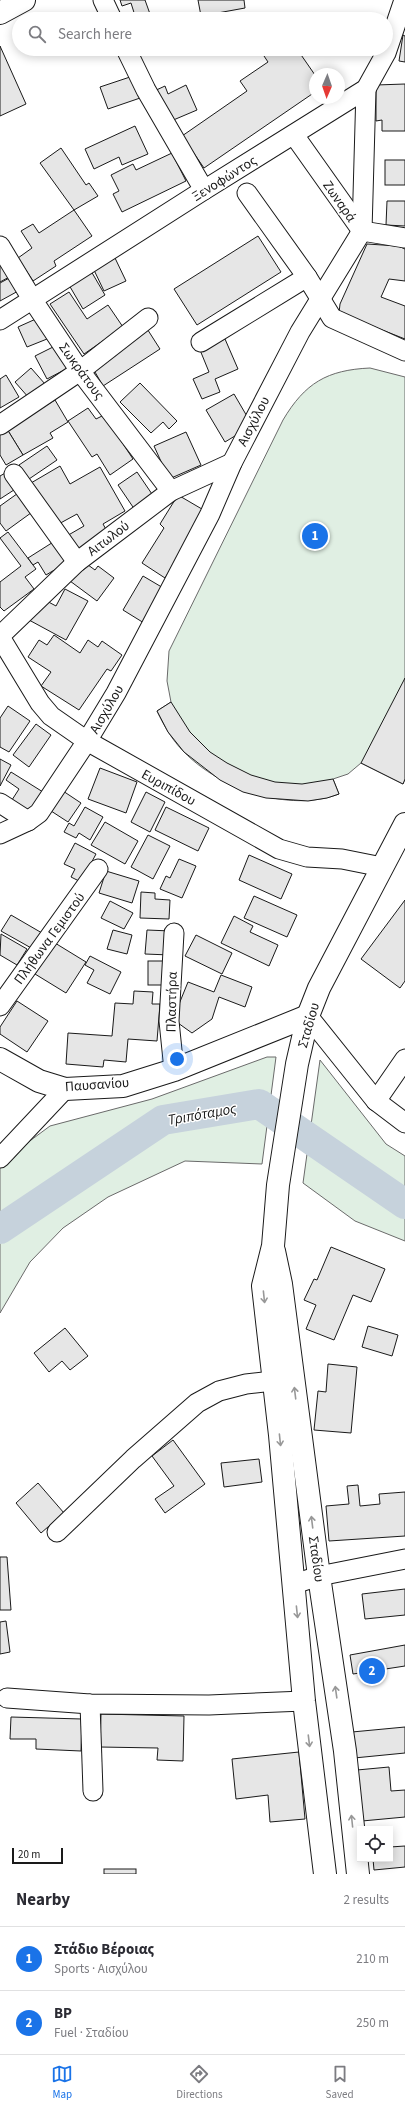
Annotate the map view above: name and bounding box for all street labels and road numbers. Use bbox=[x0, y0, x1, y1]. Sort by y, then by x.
street label: Ξενοφώντος bbox=[188, 151, 261, 207]
street label: Ζωναρά bbox=[318, 177, 361, 227]
street label: Σωκράτους bbox=[54, 339, 109, 404]
street label: Αισχύλου bbox=[233, 393, 275, 450]
street label: Αιτωλού bbox=[83, 516, 134, 561]
street label: Αισχύλου bbox=[85, 681, 129, 738]
street label: Ευριπίδου bbox=[138, 765, 199, 811]
street label: Πλήθωνα Γεμιστού bbox=[10, 888, 90, 989]
street label: Πλαστήρα bbox=[161, 971, 183, 1033]
street label: Σταδίου bbox=[293, 1000, 325, 1050]
street label: Παυσανίου bbox=[64, 1073, 130, 1097]
street label: Σταδίου bbox=[303, 1535, 329, 1584]

